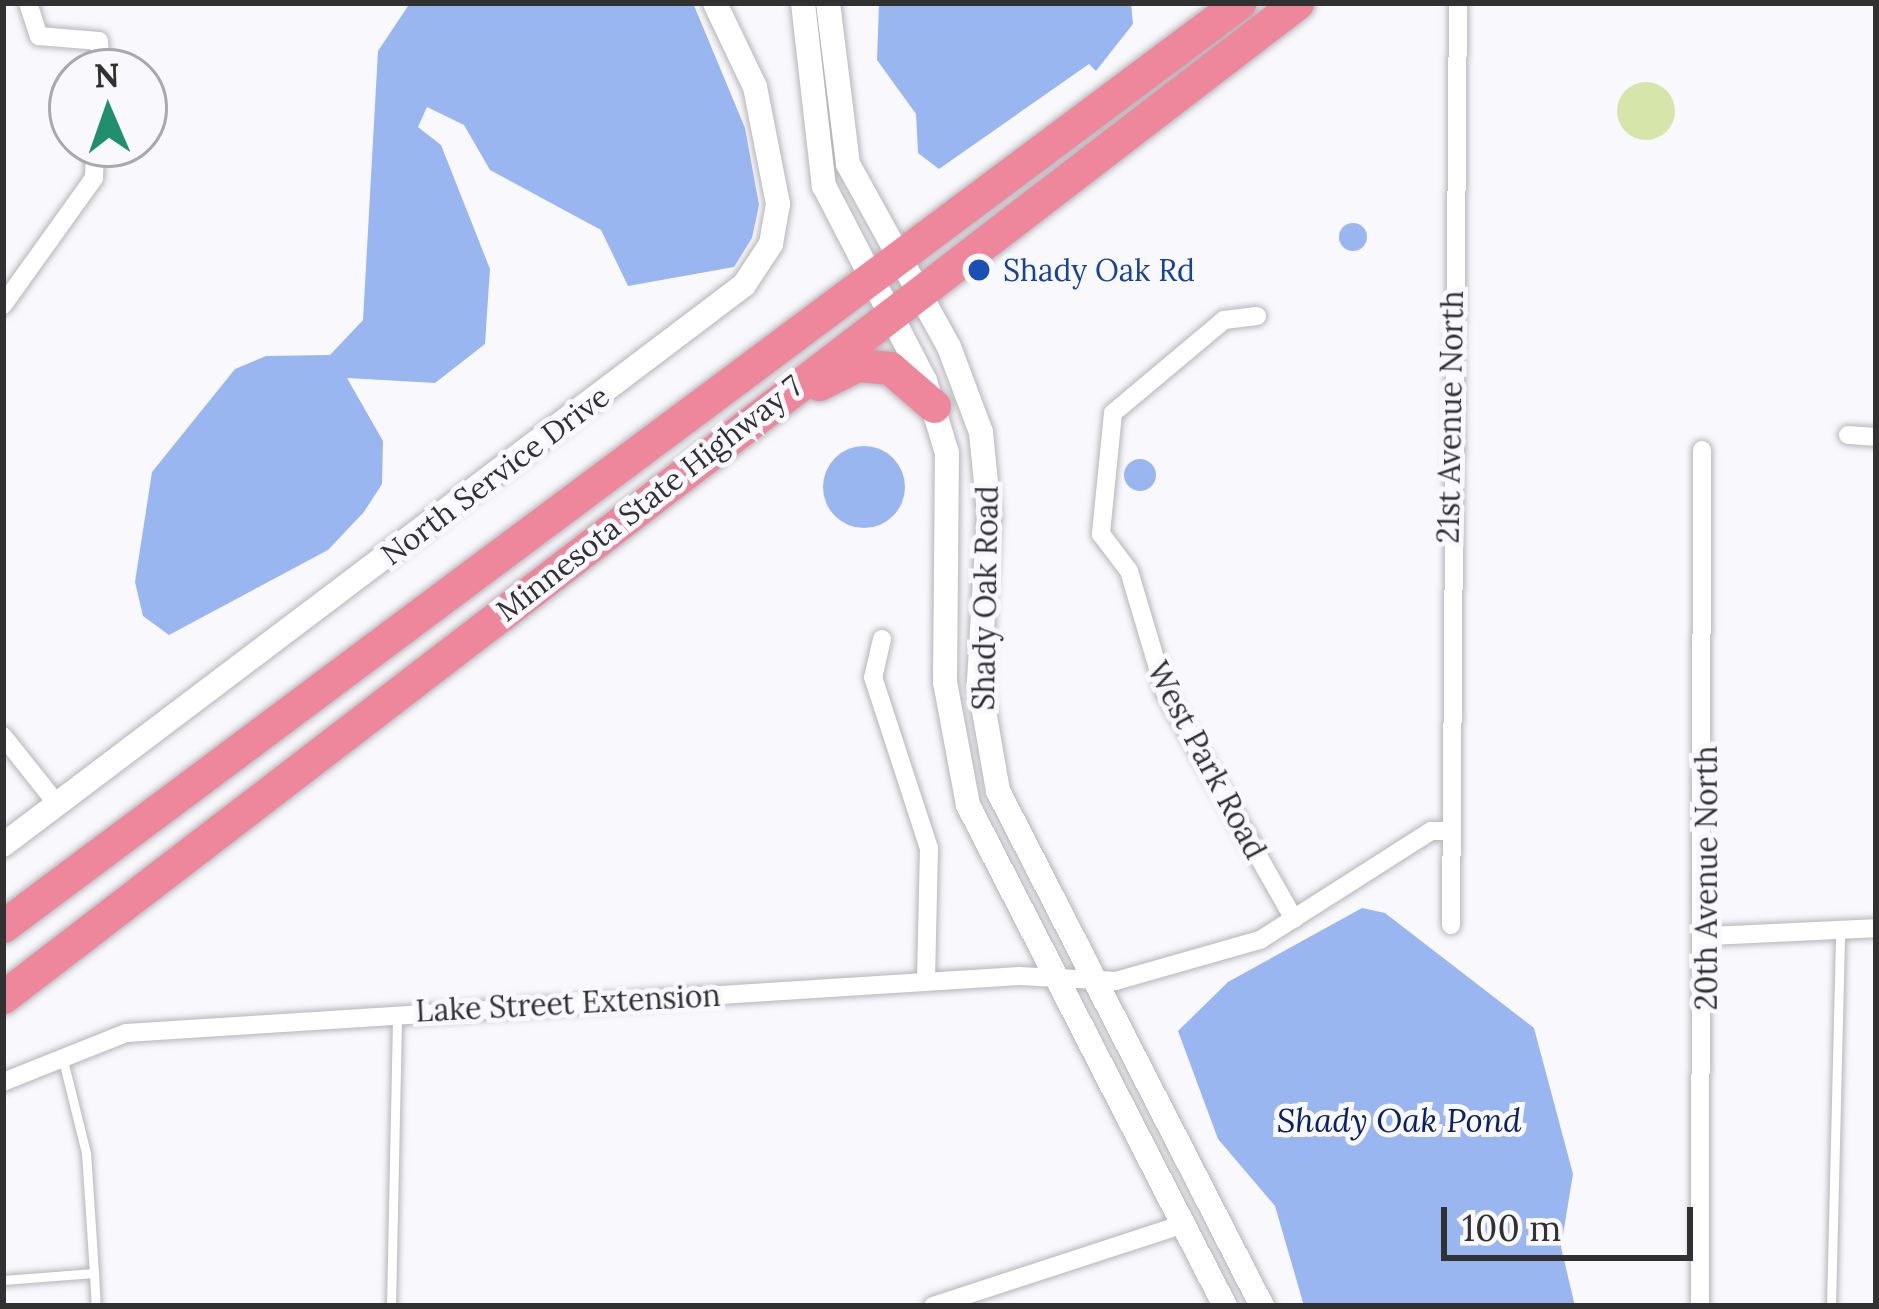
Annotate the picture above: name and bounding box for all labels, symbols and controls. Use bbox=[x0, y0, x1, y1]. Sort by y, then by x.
north arrow bbox=[48, 48, 168, 168]
text: N bbox=[93, 54, 120, 96]
place label: Shady Oak Rd bbox=[1003, 252, 1195, 288]
marker: Shady Oak Rd bbox=[966, 257, 992, 283]
street label: 21st Avenue North bbox=[1430, 290, 1470, 544]
street label: Minnesota State Highway 7 bbox=[489, 368, 809, 628]
street label: North Service Drive bbox=[374, 378, 616, 572]
street label: Shady Oak Road bbox=[965, 485, 1005, 711]
street label: West Park Road bbox=[1140, 655, 1274, 865]
street label: 20th Avenue North bbox=[1688, 746, 1724, 1010]
street label: Lake Street Extension bbox=[415, 977, 721, 1029]
water label: Shady Oak Pond bbox=[1277, 1101, 1521, 1141]
scale bar bbox=[1447, 1183, 1699, 1257]
text: 100 m bbox=[1462, 1205, 1561, 1251]

